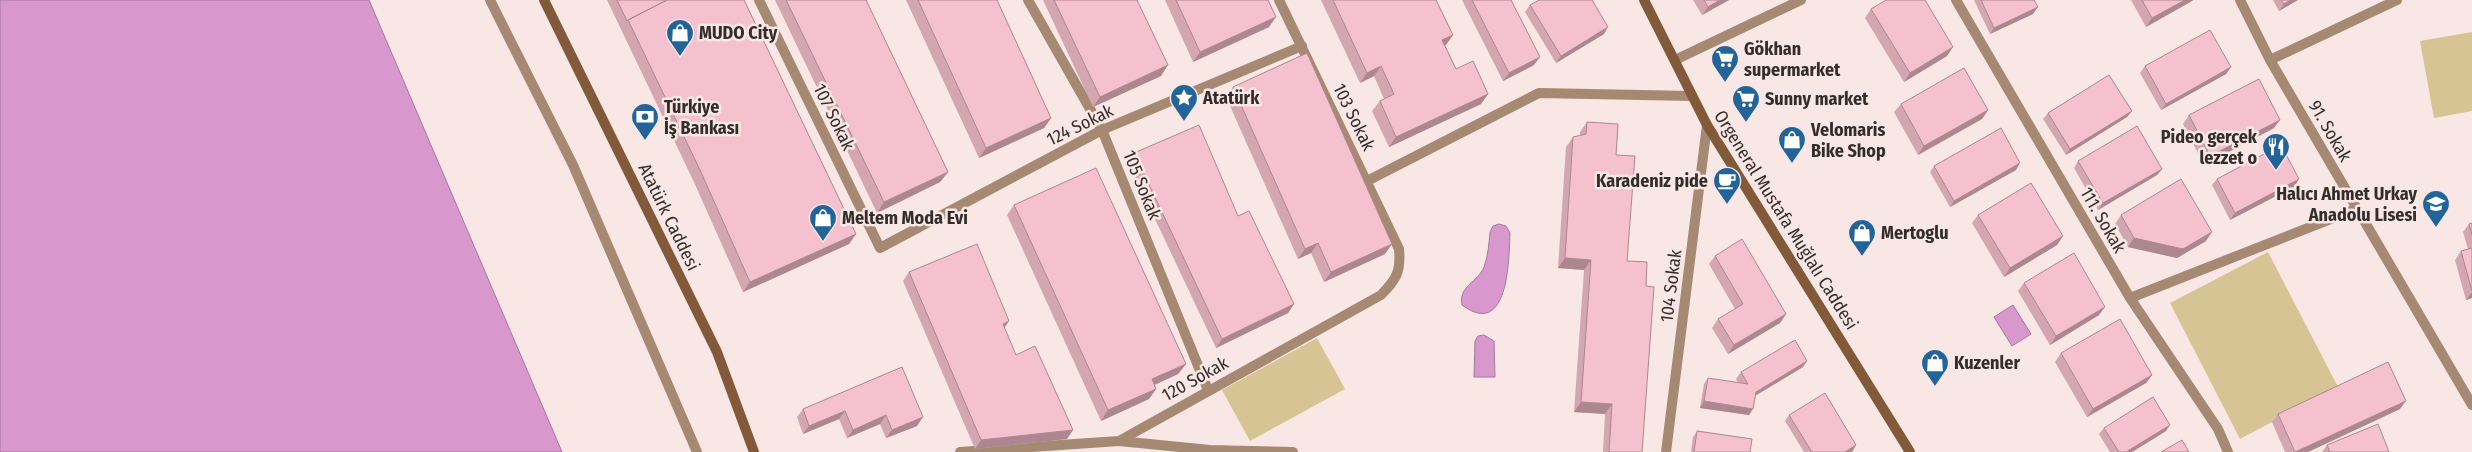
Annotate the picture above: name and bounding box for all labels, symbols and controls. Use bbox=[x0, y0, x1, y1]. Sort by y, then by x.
shop icon: MUDO City bbox=[665, 18, 695, 57]
place label: MUDO City bbox=[699, 22, 778, 44]
place label: Gökhan supermarket bbox=[1744, 38, 1841, 81]
supermarket icon: Gökhan supermarket bbox=[1710, 44, 1740, 83]
street label: 107 Sokak bbox=[808, 80, 860, 154]
street label: 103 Sokak bbox=[1328, 80, 1380, 155]
place icon: Atatürk bbox=[1169, 83, 1199, 122]
supermarket icon: Sunny market bbox=[1731, 84, 1761, 123]
place label: Atatürk bbox=[1202, 87, 1260, 109]
place label: Sunny market bbox=[1765, 88, 1869, 110]
place label: Türkiye İş Bankası bbox=[664, 96, 739, 139]
street label: 91. Sokak bbox=[2304, 96, 2357, 166]
street label: 124 Sokak bbox=[1043, 99, 1117, 151]
bank icon: Türkiye İş Bankası bbox=[630, 102, 660, 141]
street label: Orgeneral Mustafa Muğlalı Caddesi bbox=[1709, 106, 1863, 334]
place label: Velomaris Bike Shop bbox=[1810, 119, 1886, 162]
shop icon: Velomaris Bike Shop bbox=[1777, 125, 1807, 164]
place label: Pideo gerçek lezzet o bbox=[2161, 126, 2258, 169]
restaurant icon: Pideo gerçek lezzet o bbox=[2261, 132, 2291, 171]
street label: 105 Sokak bbox=[1118, 147, 1166, 223]
street label: Atatürk Caddesi bbox=[634, 160, 704, 274]
cafe icon: Karadeniz pide bbox=[1712, 166, 1742, 205]
place label: Karadeniz pide bbox=[1596, 170, 1708, 192]
street label: 111. Sokak bbox=[2075, 183, 2131, 257]
place label: Halıcı Ahmet Urkay Anadolu Lisesi bbox=[2276, 183, 2417, 226]
school or university icon: Halıcı Ahmet Urkay Anadolu Lisesi bbox=[2421, 189, 2451, 228]
shop icon: Meltem Moda Evi bbox=[808, 203, 838, 242]
place label: Meltem Moda Evi bbox=[842, 207, 968, 229]
shop icon: Mertoglu bbox=[1847, 218, 1877, 257]
place label: Mertoglu bbox=[1881, 222, 1949, 244]
street label: 104 Sokak bbox=[1656, 248, 1686, 324]
shop icon: Kuzenler bbox=[1920, 348, 1950, 387]
street label: 120 Sokak bbox=[1158, 352, 1232, 406]
place label: Kuzenler bbox=[1954, 352, 2020, 374]

